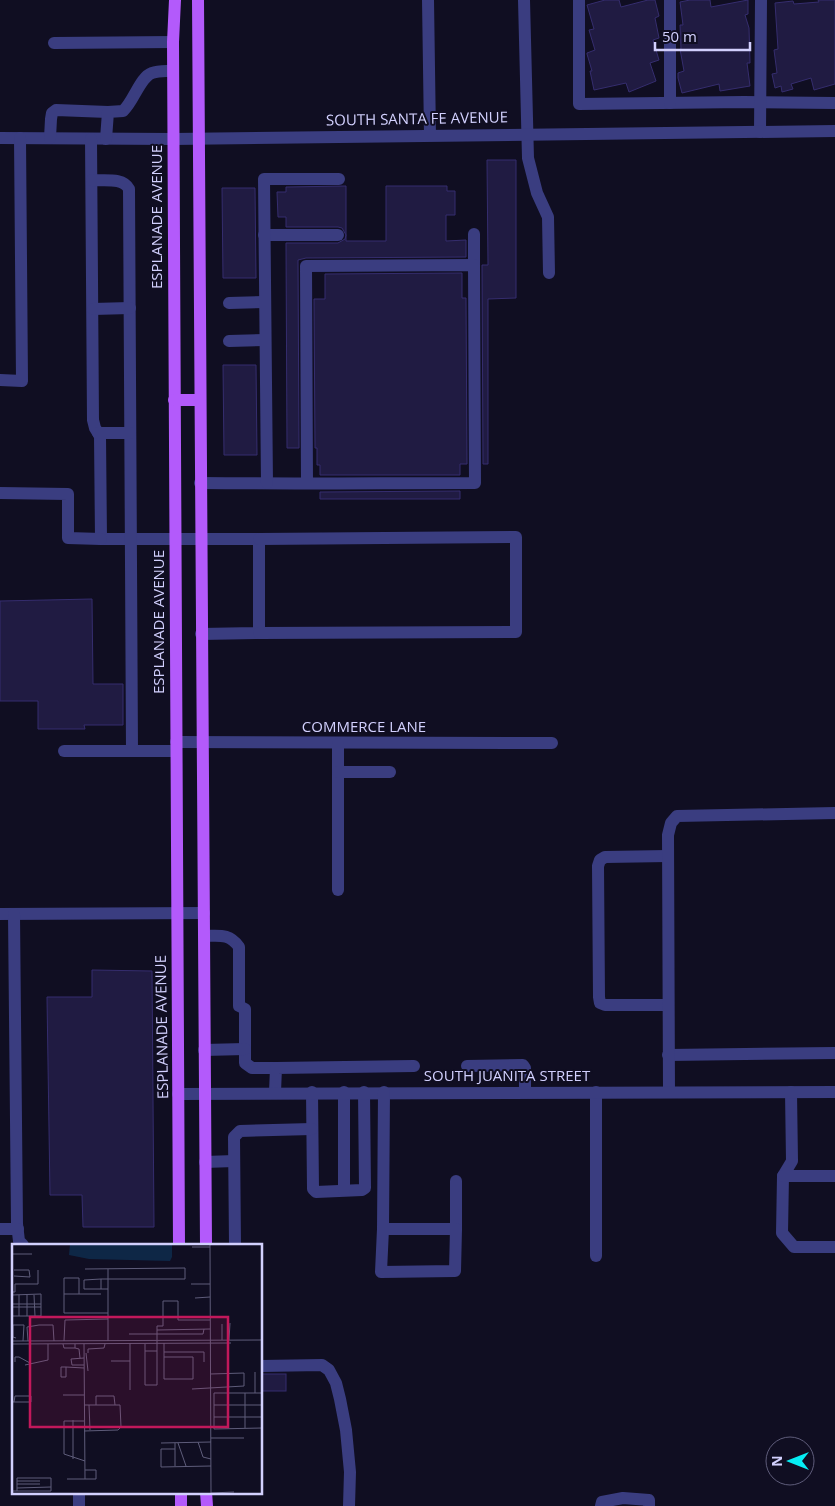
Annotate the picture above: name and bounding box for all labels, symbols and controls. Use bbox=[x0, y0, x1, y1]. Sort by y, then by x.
scale bar bbox=[655, 20, 750, 52]
text: 50 m bbox=[662, 26, 697, 46]
street label: SOUTH SANTA FE AVENUE bbox=[326, 106, 508, 130]
street label: ESPLANADE AVENUE bbox=[146, 145, 166, 289]
street label: ESPLANADE AVENUE bbox=[148, 550, 168, 694]
street label: COMMERCE LANE bbox=[302, 716, 426, 736]
street label: ESPLANADE AVENUE bbox=[150, 955, 172, 1099]
street label: SOUTH JUANITA STREET bbox=[424, 1065, 591, 1085]
inset map bbox=[12, 1244, 262, 1494]
north arrow bbox=[765, 1436, 815, 1486]
text: N bbox=[767, 1455, 786, 1467]

